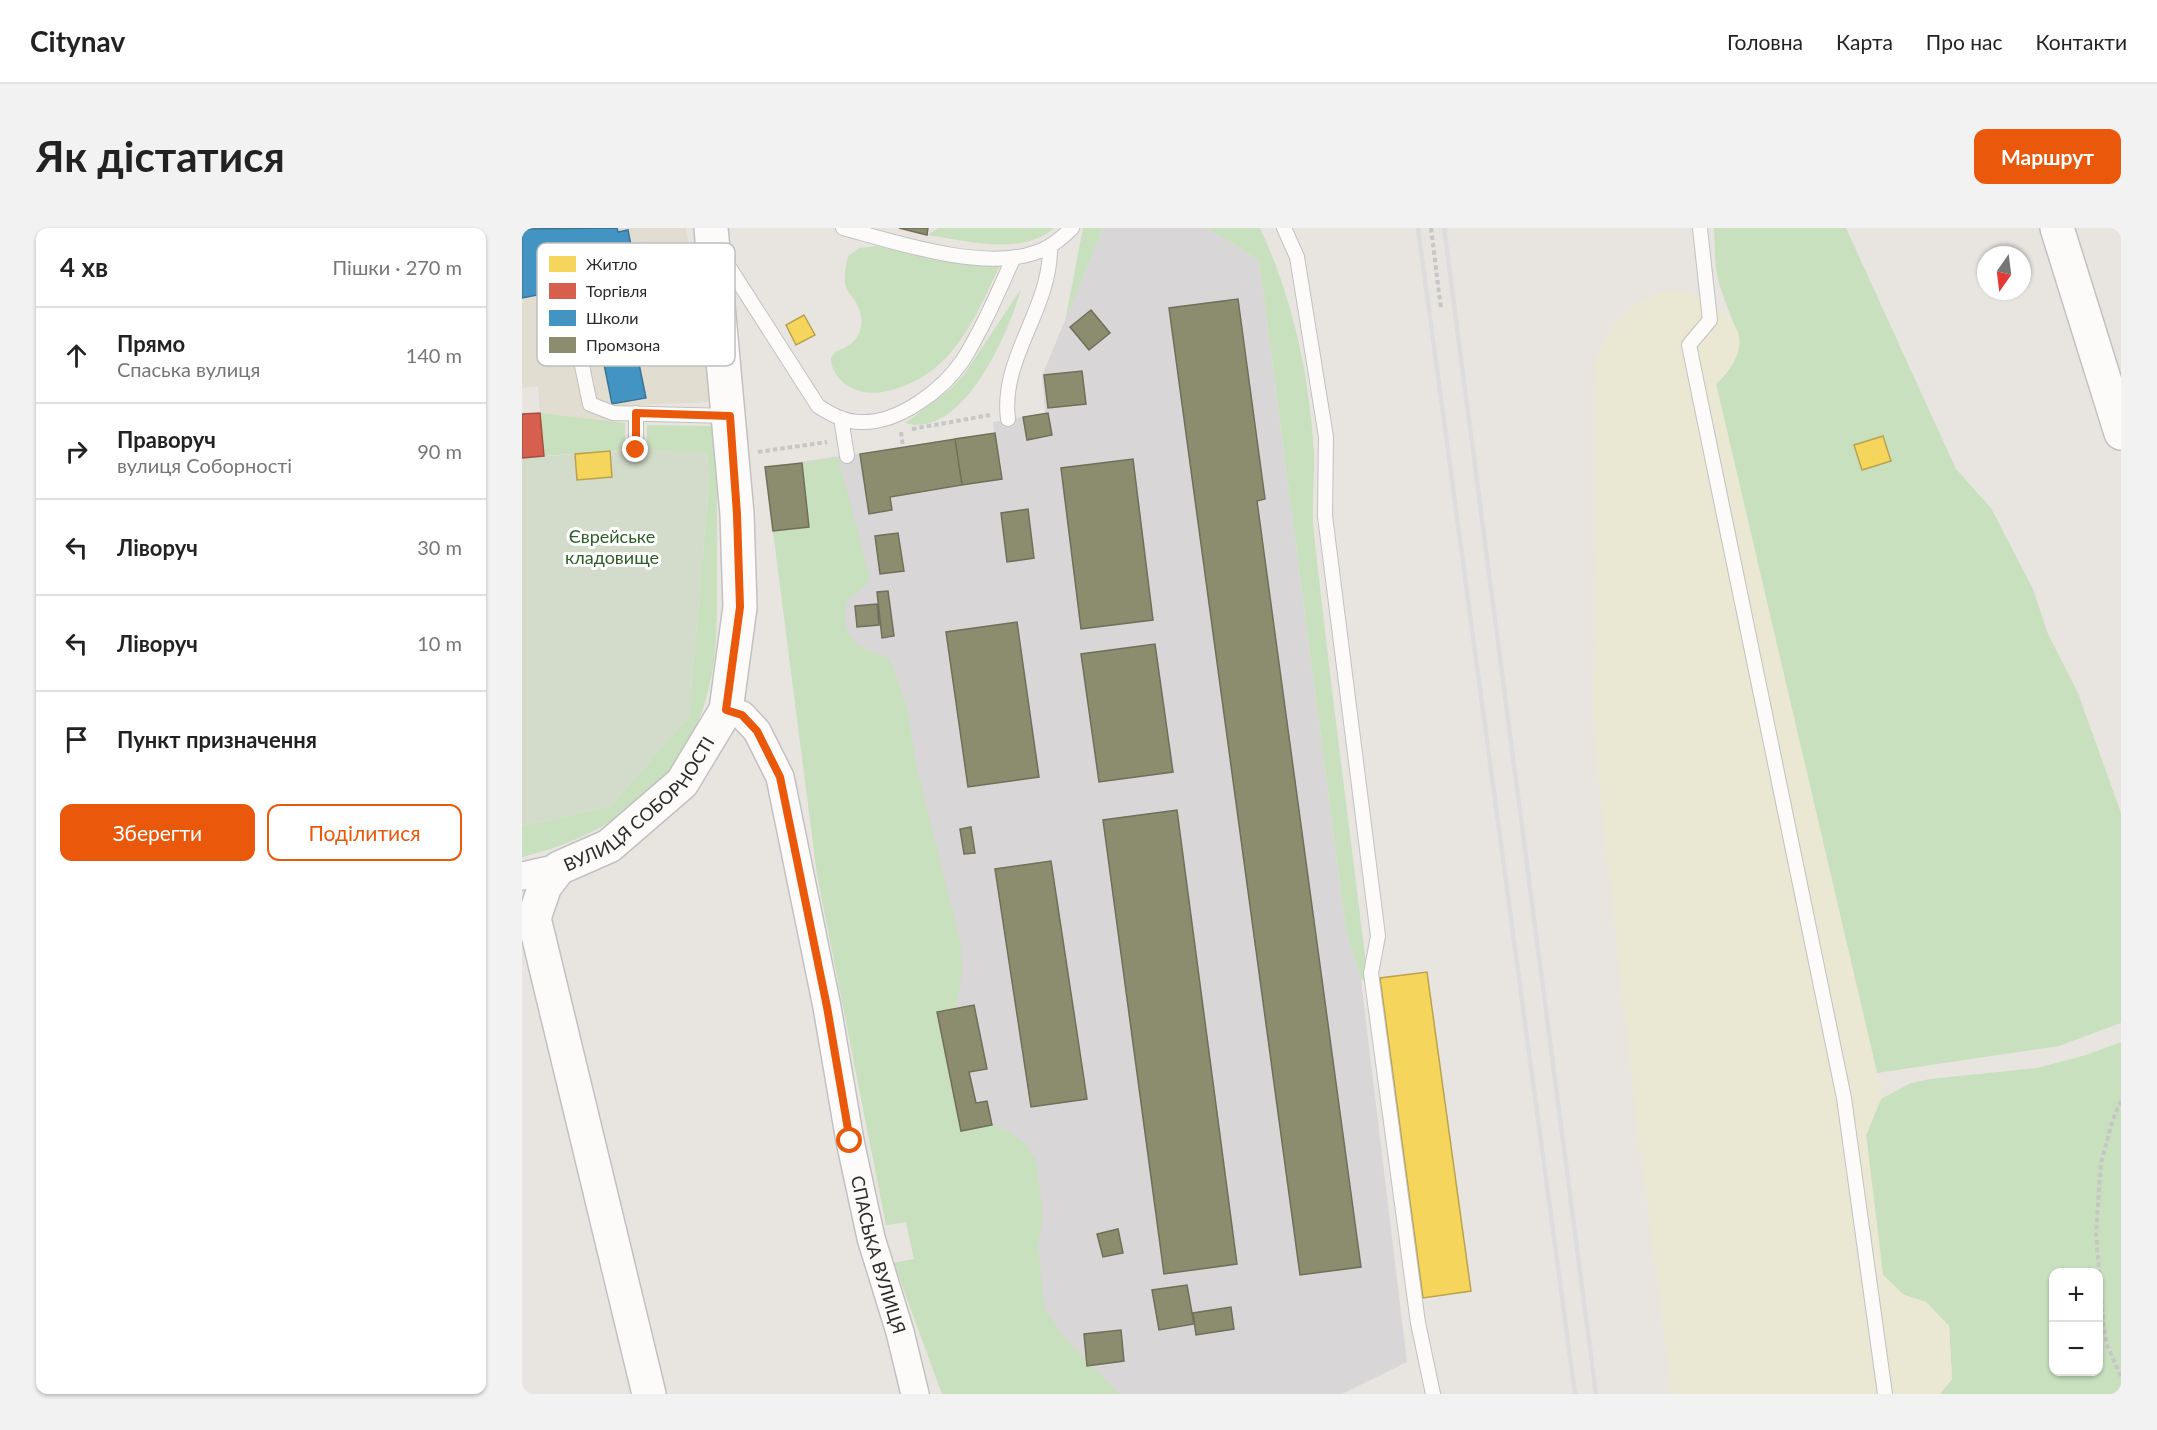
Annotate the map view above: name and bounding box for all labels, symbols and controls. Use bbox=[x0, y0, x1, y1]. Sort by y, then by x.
text: Citynav bbox=[30, 24, 125, 58]
text: Головна bbox=[1727, 29, 1803, 54]
text: Карта bbox=[1836, 29, 1893, 54]
text: Про нас bbox=[1926, 29, 2002, 54]
text: Контакти bbox=[2035, 29, 2127, 54]
button: Маршрут bbox=[1974, 129, 2121, 184]
text: Як дістатися bbox=[36, 131, 285, 181]
legend bbox=[537, 243, 735, 366]
north arrow bbox=[1977, 246, 2031, 300]
text: 4 хв bbox=[60, 251, 108, 283]
text: Житло bbox=[586, 254, 637, 273]
text: Пішки · 270 m bbox=[333, 255, 462, 279]
text: Торгівля bbox=[586, 281, 647, 300]
text: Школи bbox=[586, 308, 638, 327]
text: Прямо bbox=[117, 330, 185, 357]
text: Промзона bbox=[586, 335, 660, 354]
icon: ahead bbox=[60, 339, 93, 372]
text: 140 m bbox=[406, 343, 462, 367]
text: Спаська вулиця bbox=[117, 357, 260, 381]
text: Праворуч bbox=[117, 426, 216, 453]
icon: right bbox=[60, 435, 93, 468]
route end bbox=[622, 436, 648, 462]
text: 90 m bbox=[417, 439, 462, 463]
text: вулиця Соборності bbox=[117, 453, 292, 477]
park label: Єврейське кладовище bbox=[565, 525, 659, 568]
icon: left bbox=[60, 531, 93, 564]
text: Ліворуч bbox=[117, 534, 198, 561]
text: 30 m bbox=[417, 535, 462, 559]
icon: left bbox=[60, 627, 93, 660]
text: Ліворуч bbox=[117, 630, 198, 657]
text: 10 m bbox=[417, 631, 462, 655]
icon: arrive bbox=[60, 723, 93, 756]
text: Пункт призначення bbox=[117, 726, 317, 753]
street label: ВУЛИЦЯ СОБОРНОСТІ bbox=[560, 732, 718, 876]
button: Зберегти bbox=[60, 804, 255, 861]
button: Поділитися bbox=[267, 804, 462, 861]
route start bbox=[836, 1127, 862, 1153]
street label: СПАСЬКА ВУЛИЦЯ bbox=[847, 1173, 911, 1336]
map controls bbox=[2049, 1268, 2103, 1376]
button: + bbox=[2049, 1268, 2103, 1322]
button: − bbox=[2049, 1322, 2103, 1376]

